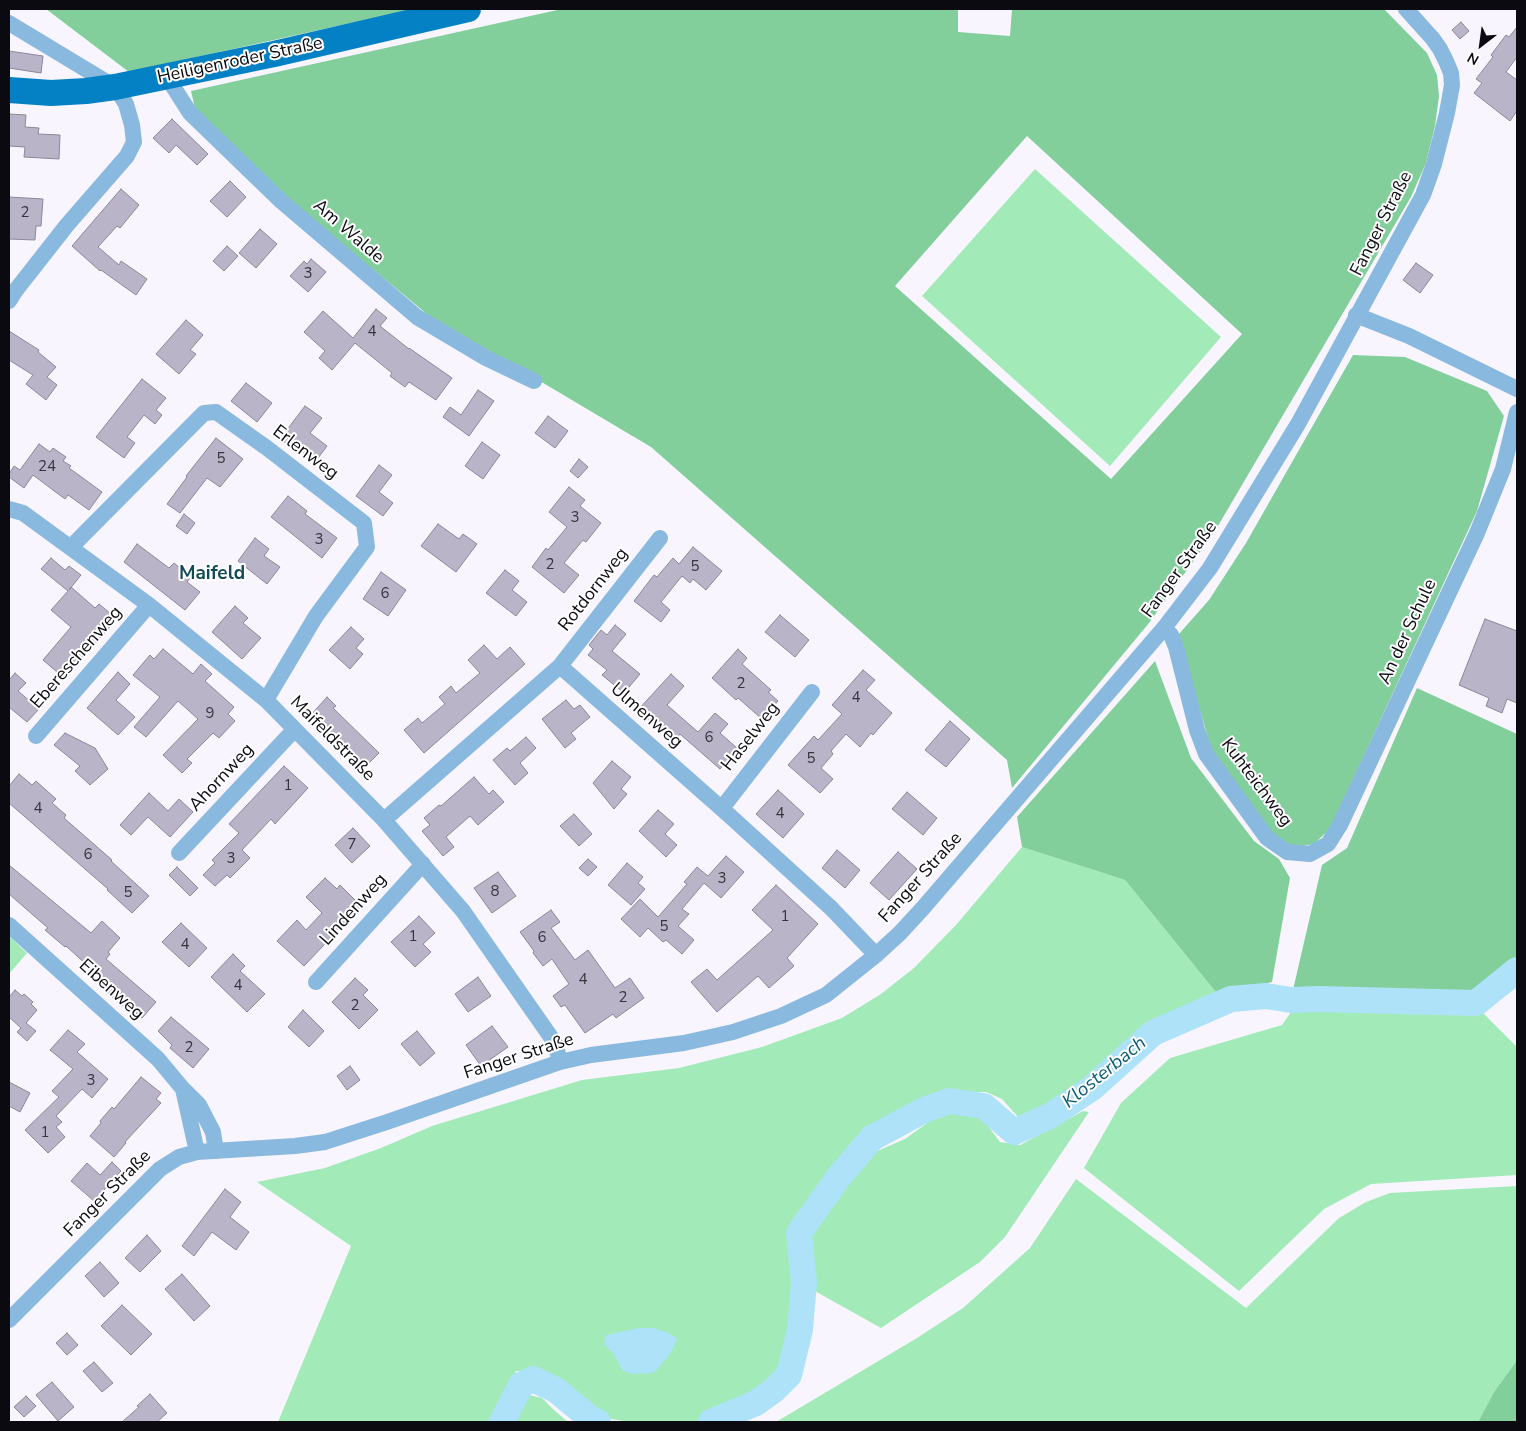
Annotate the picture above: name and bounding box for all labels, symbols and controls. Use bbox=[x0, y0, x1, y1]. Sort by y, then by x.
north arrow bbox=[1456, 20, 1506, 70]
street label: Heiligenroder Straße bbox=[155, 33, 325, 89]
text: N bbox=[1464, 48, 1483, 69]
street label: Fanger Straße bbox=[1346, 168, 1418, 280]
street label: Am Walde bbox=[308, 195, 388, 269]
house number: 2 bbox=[21, 204, 29, 222]
house number: 3 bbox=[304, 265, 312, 283]
house number: 4 bbox=[368, 323, 376, 341]
street label: Erlenweg bbox=[268, 421, 342, 485]
house number: 5 bbox=[217, 450, 225, 468]
house number: 24 bbox=[38, 458, 56, 476]
house number: 3 bbox=[571, 509, 579, 527]
street label: Fanger Straße bbox=[1138, 517, 1222, 623]
house number: 3 bbox=[315, 531, 323, 549]
street label: Rotdornweg bbox=[555, 544, 633, 636]
house number: 2 bbox=[546, 556, 554, 574]
house number: 5 bbox=[691, 558, 699, 576]
district label: Maifeld bbox=[179, 563, 245, 585]
street label: An der Schule bbox=[1374, 576, 1442, 688]
house number: 6 bbox=[381, 585, 389, 603]
street label: Ebereschenweg bbox=[27, 602, 127, 714]
house number: 2 bbox=[737, 675, 745, 693]
street label: Ulmenweg bbox=[605, 679, 687, 753]
house number: 4 bbox=[852, 689, 860, 707]
street label: Maifeldstraße bbox=[285, 692, 379, 786]
street label: Haselweg bbox=[717, 698, 785, 776]
house number: 9 bbox=[206, 705, 214, 723]
house number: 6 bbox=[705, 729, 713, 747]
street label: Kuhteichweg bbox=[1216, 735, 1296, 831]
street label: Ahornweg bbox=[185, 740, 259, 816]
house number: 5 bbox=[807, 750, 815, 768]
house number: 1 bbox=[284, 777, 292, 795]
house number: 4 bbox=[34, 800, 42, 818]
house number: 4 bbox=[776, 805, 784, 823]
street label: Fanger Straße bbox=[875, 828, 967, 928]
house number: 7 bbox=[348, 836, 356, 854]
house number: 6 bbox=[84, 846, 92, 864]
house number: 3 bbox=[227, 850, 235, 868]
street label: Lindenweg bbox=[316, 870, 392, 950]
house number: 3 bbox=[718, 870, 726, 888]
house number: 8 bbox=[491, 883, 499, 901]
house number: 5 bbox=[124, 884, 132, 902]
house number: 1 bbox=[781, 908, 789, 926]
house number: 5 bbox=[660, 918, 668, 936]
house number: 1 bbox=[409, 928, 417, 946]
house number: 6 bbox=[538, 929, 546, 947]
house number: 4 bbox=[181, 936, 189, 954]
street label: Eibenweg bbox=[74, 955, 148, 1025]
house number: 4 bbox=[579, 971, 587, 989]
house number: 4 bbox=[234, 977, 242, 995]
house number: 2 bbox=[619, 989, 627, 1007]
house number: 2 bbox=[351, 997, 359, 1015]
street label: Fanger Straße bbox=[461, 1029, 577, 1085]
water label: Klosterbach bbox=[1058, 1032, 1152, 1114]
house number: 2 bbox=[185, 1039, 193, 1057]
house number: 3 bbox=[87, 1072, 95, 1090]
house number: 1 bbox=[41, 1124, 49, 1142]
street label: Fanger Straße bbox=[60, 1146, 156, 1242]

